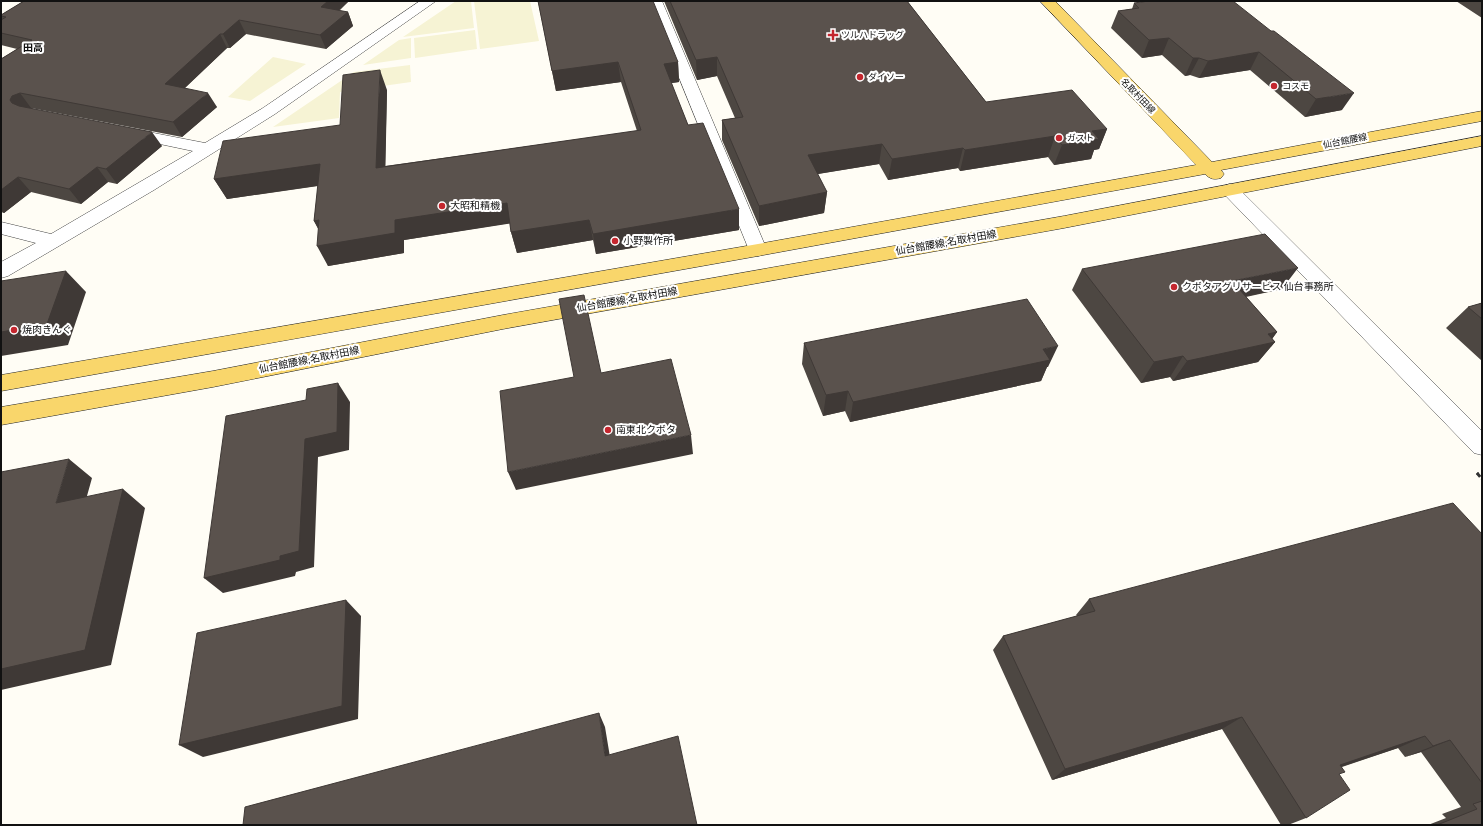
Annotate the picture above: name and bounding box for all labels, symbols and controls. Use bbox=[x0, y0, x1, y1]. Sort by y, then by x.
marker: ツルハドラッグ bbox=[828, 30, 838, 40]
place label: ツルハドラッグ bbox=[841, 30, 904, 40]
district label: 田高 bbox=[23, 42, 43, 54]
marker: ダイソー bbox=[855, 72, 865, 82]
place label: ダイソー bbox=[868, 72, 904, 82]
street label: 名取村田線 bbox=[1119, 76, 1159, 116]
marker: コスモ bbox=[1269, 81, 1279, 91]
place label: コスモ bbox=[1282, 81, 1309, 91]
street label: 仙台館腰線 bbox=[1321, 132, 1369, 150]
marker: ガスト bbox=[1054, 133, 1064, 143]
place label: ガスト bbox=[1067, 133, 1094, 143]
place label: 大昭和精機 bbox=[450, 200, 500, 212]
marker: 大昭和精機 bbox=[437, 201, 447, 211]
street label: 仙台館腰線;名取村田線 bbox=[895, 228, 997, 258]
place label: 小野製作所 bbox=[623, 235, 673, 247]
marker: 小野製作所 bbox=[610, 236, 620, 246]
place label: クボタアグリサービス 仙台事務所 bbox=[1182, 281, 1334, 293]
marker: クボタアグリサービス 仙台事務所 bbox=[1169, 282, 1179, 292]
street label: 仙台館腰線;名取村田線 bbox=[576, 285, 678, 315]
place label: 焼肉きんぐ bbox=[22, 324, 72, 336]
marker: 焼肉きんぐ bbox=[9, 325, 19, 335]
street label: 仙台館腰線;名取村田線 bbox=[258, 344, 360, 376]
place label: 南東北クボタ bbox=[616, 424, 676, 436]
marker: 南東北クボタ bbox=[603, 425, 613, 435]

